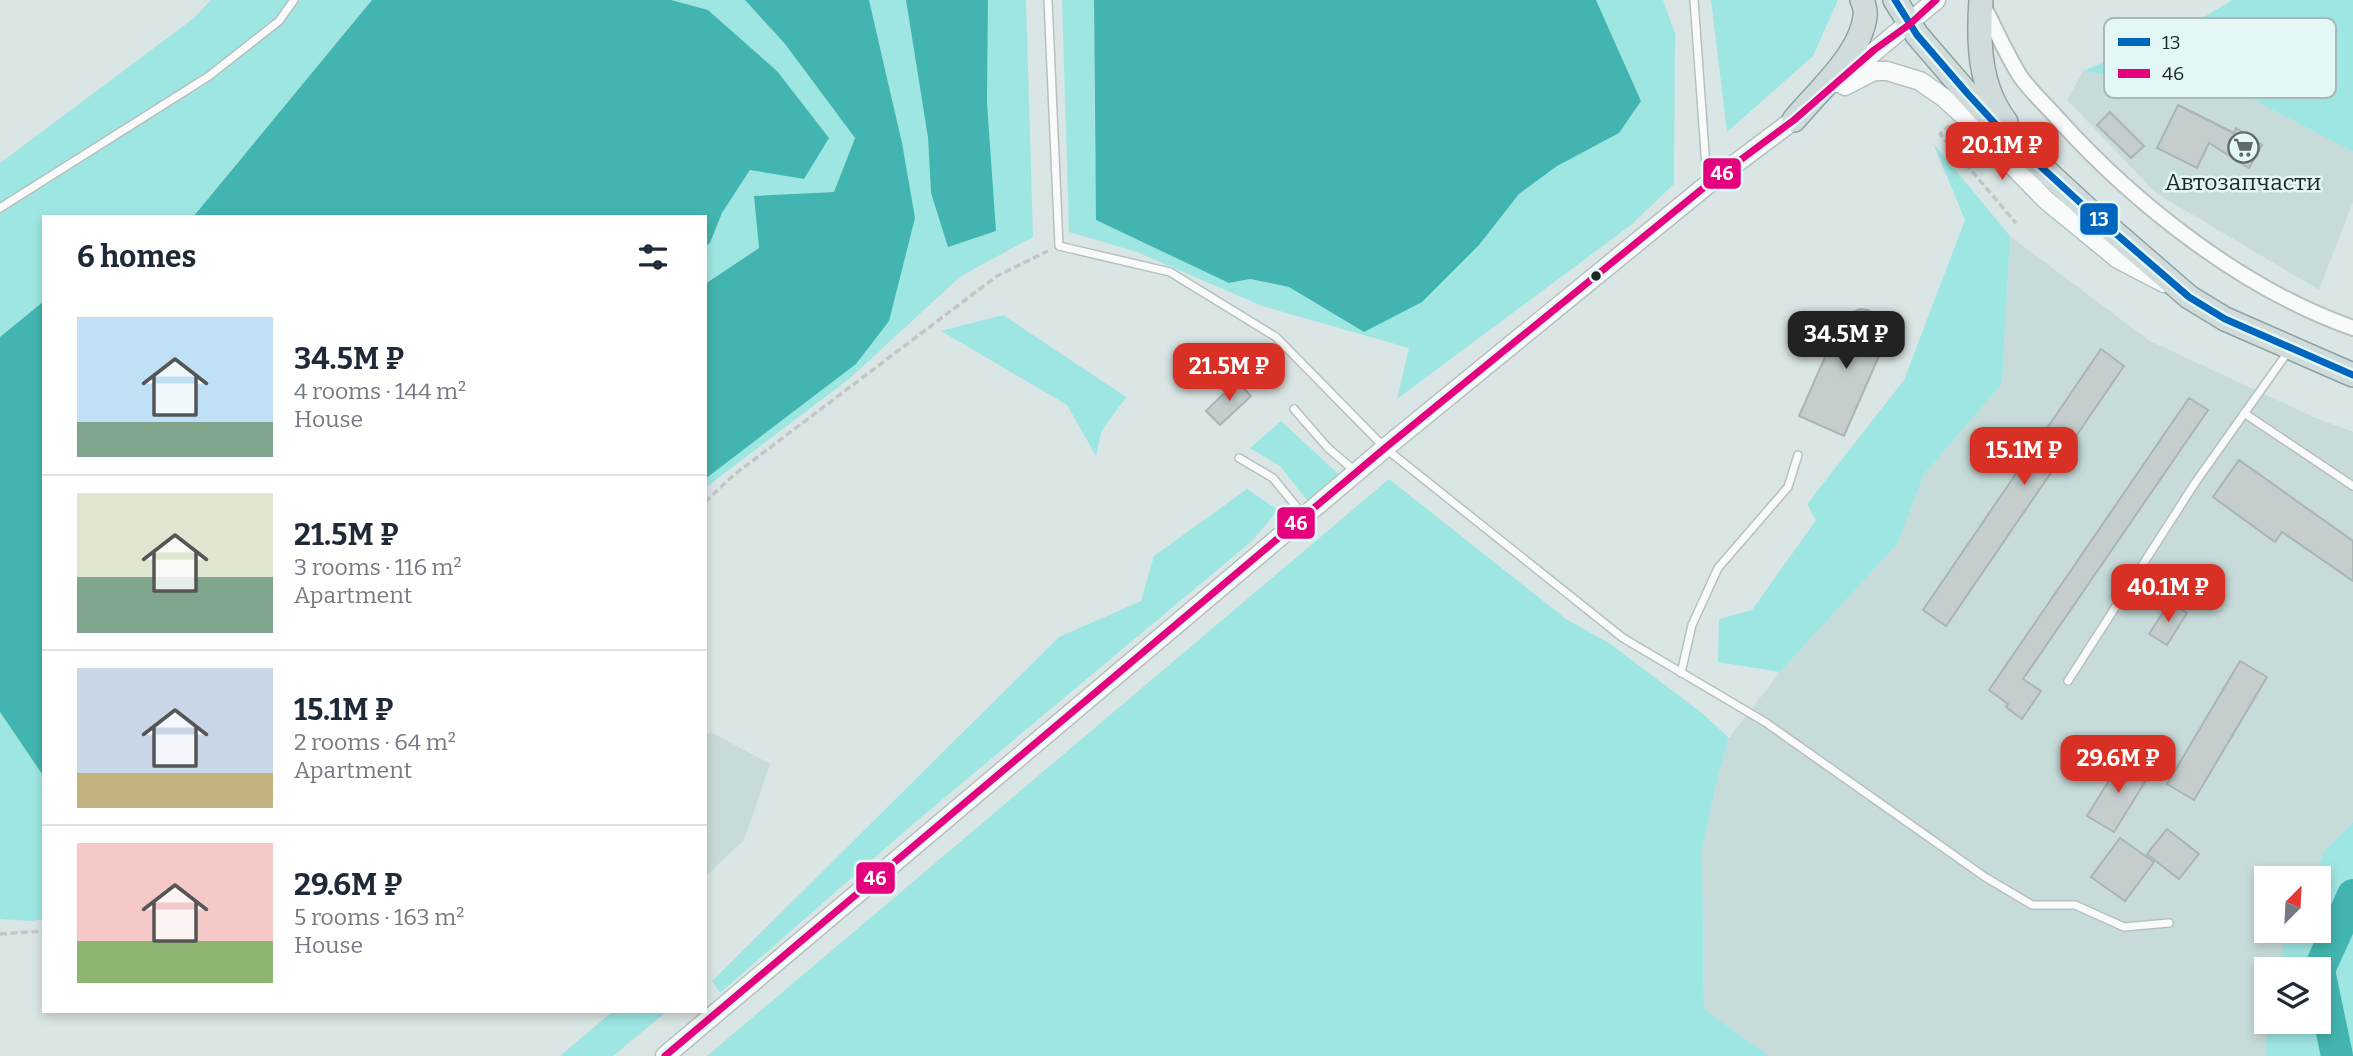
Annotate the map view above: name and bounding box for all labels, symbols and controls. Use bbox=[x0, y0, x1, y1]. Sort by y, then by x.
legend bbox=[2104, 18, 2336, 98]
text: 13 bbox=[2162, 31, 2181, 54]
text: 46 bbox=[2162, 62, 2184, 85]
pin: 20.1M ₽ bbox=[1937, 122, 2067, 182]
text: 20.1M ₽ bbox=[1962, 131, 2042, 159]
supermarket icon: Автозапчасти bbox=[2226, 131, 2260, 165]
line badge: 46 bbox=[1702, 157, 1742, 190]
text: 46 bbox=[1711, 162, 1733, 185]
place label: Автозапчасти bbox=[2165, 168, 2321, 196]
line badge: 13 bbox=[2079, 202, 2119, 236]
text: 13 bbox=[2089, 208, 2109, 231]
icon: filters bbox=[634, 238, 672, 276]
text: 6 homes bbox=[77, 239, 196, 275]
unlabelled marker bbox=[1589, 269, 1603, 283]
pin: 34.5M ₽ bbox=[1781, 312, 1911, 371]
text: 34.5M ₽ bbox=[1804, 320, 1888, 348]
text: 34.5M ₽ bbox=[294, 341, 404, 377]
pin: 21.5M ₽ bbox=[1164, 344, 1294, 403]
icon: home bbox=[133, 345, 217, 429]
text: 21.5M ₽ bbox=[1189, 352, 1269, 380]
text: 4 rooms · 144 m² bbox=[294, 377, 466, 405]
text: House bbox=[294, 405, 363, 433]
pin: 15.1M ₽ bbox=[1959, 428, 2089, 487]
text: 15.1M ₽ bbox=[1986, 436, 2062, 464]
line badge: 46 bbox=[1276, 506, 1316, 540]
text: 46 bbox=[1285, 512, 1307, 535]
text: 21.5M ₽ bbox=[294, 517, 399, 553]
icon: home bbox=[133, 521, 217, 605]
text: 3 rooms · 116 m² bbox=[294, 553, 462, 581]
pin: 40.1M ₽ bbox=[2103, 564, 2233, 624]
text: 40.1M ₽ bbox=[2127, 573, 2209, 601]
text: Apartment bbox=[294, 581, 412, 609]
text: 15.1M ₽ bbox=[294, 692, 394, 728]
icon: home bbox=[133, 696, 217, 780]
text: 2 rooms · 64 m² bbox=[294, 728, 456, 756]
pin: 29.6M ₽ bbox=[2053, 736, 2183, 795]
text: 29.6M ₽ bbox=[2076, 744, 2160, 772]
text: Apartment bbox=[294, 756, 412, 784]
line badge: 46 bbox=[855, 861, 896, 895]
north arrow bbox=[2254, 866, 2331, 943]
map controls bbox=[2254, 866, 2331, 1034]
text: 29.6M ₽ bbox=[294, 867, 402, 903]
text: 46 bbox=[864, 867, 886, 890]
icon: home bbox=[133, 871, 217, 955]
text: 5 rooms · 163 m² bbox=[294, 903, 464, 931]
text: House bbox=[294, 931, 363, 959]
button: layers bbox=[2254, 957, 2331, 1034]

